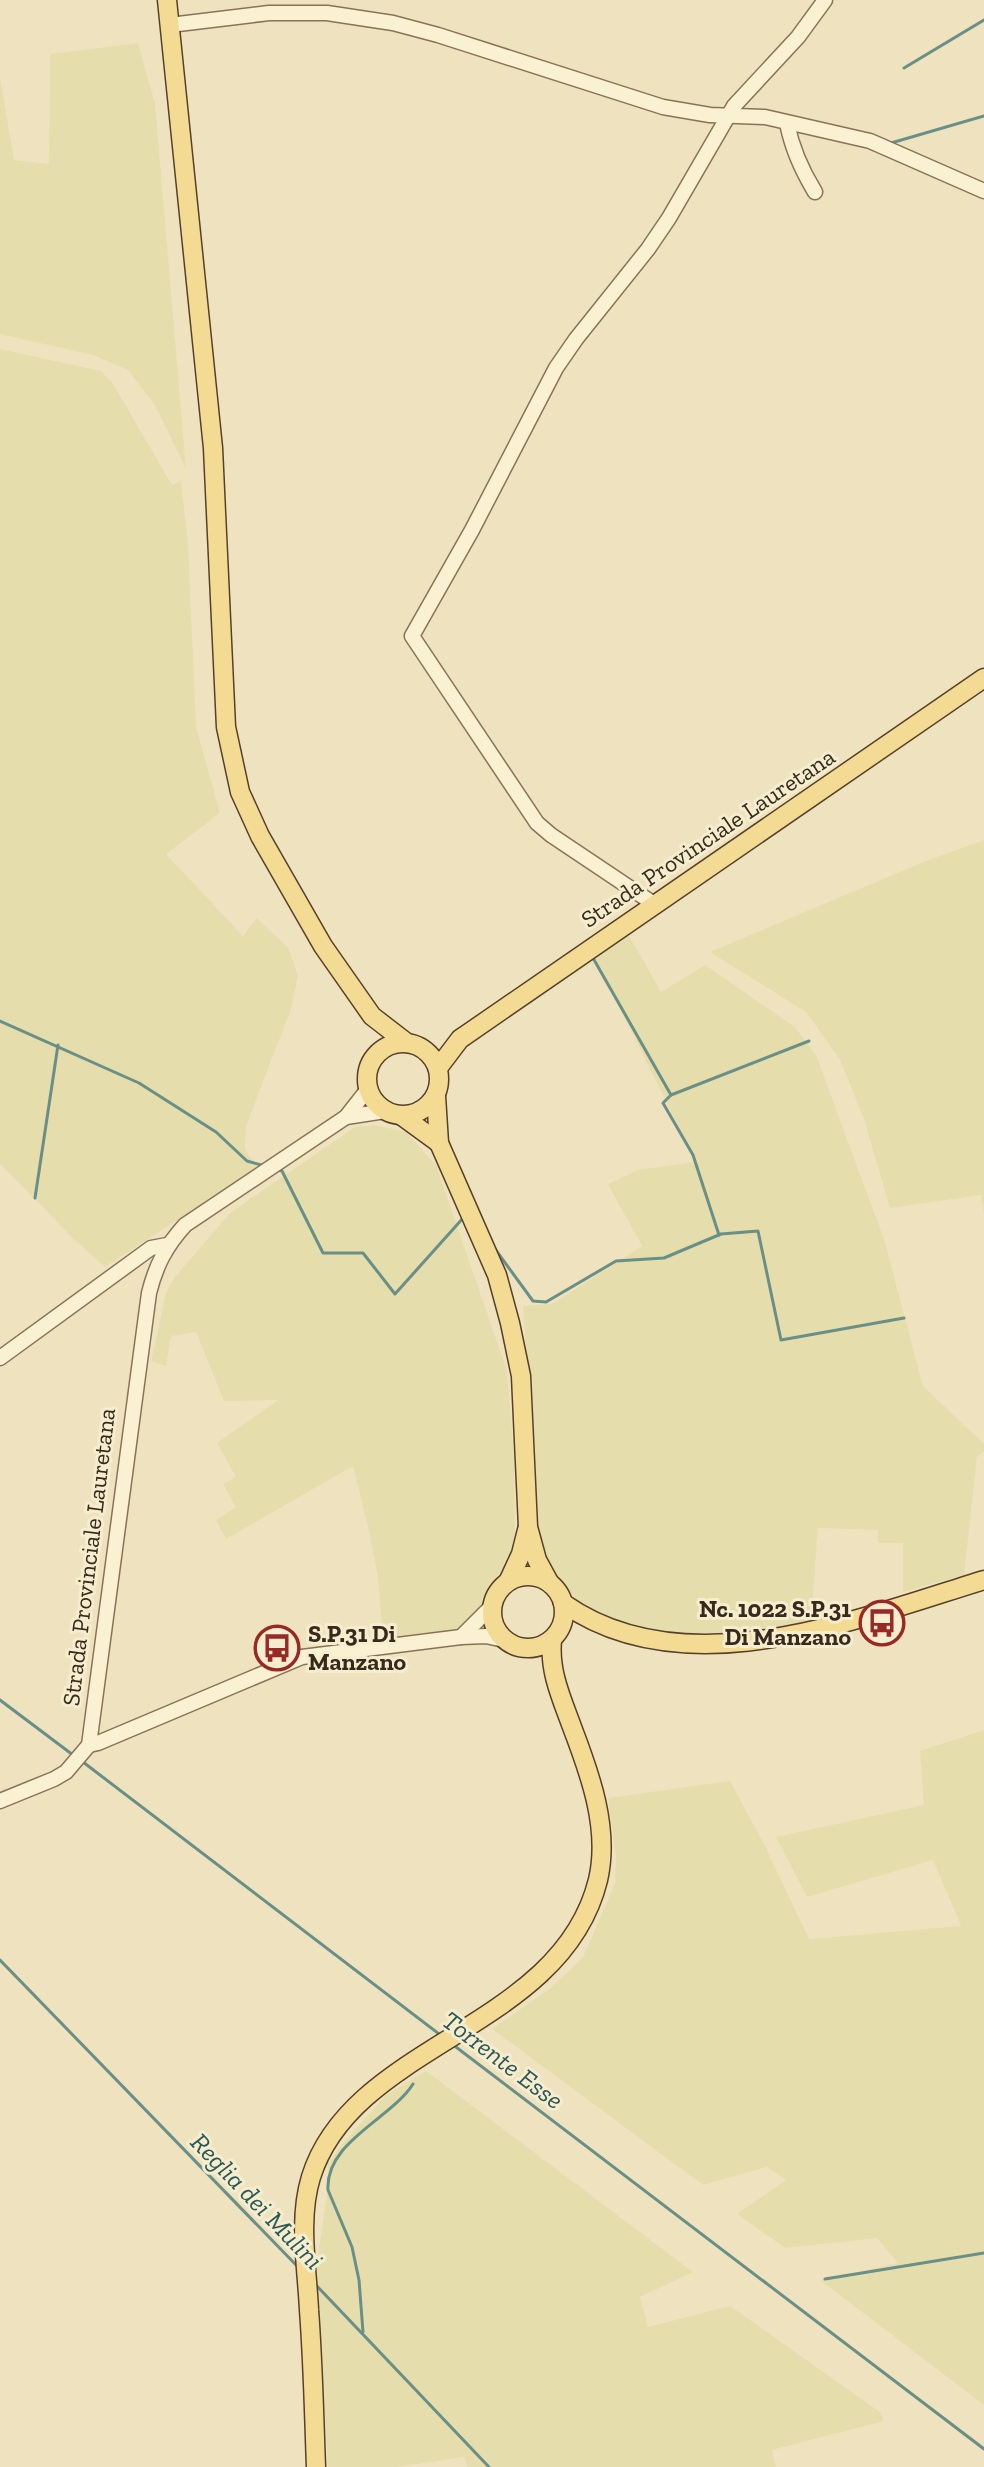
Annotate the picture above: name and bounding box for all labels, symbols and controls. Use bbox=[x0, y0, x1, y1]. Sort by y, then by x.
street label: Strada Provinciale Lauretana bbox=[575, 741, 840, 933]
street label: Strada Provinciale Lauretana bbox=[56, 1406, 121, 1708]
place label: Nc. 1022 S.P.31 Di Manzano bbox=[699, 1594, 851, 1651]
bus stop icon: Nc. 1022 S.P.31 Di Manzano bbox=[858, 1599, 906, 1647]
place label: S.P.31 Di Manzano bbox=[308, 1619, 407, 1676]
bus stop icon: S.P.31 Di Manzano bbox=[253, 1624, 301, 1672]
water label: Torrente Esse bbox=[436, 2004, 570, 2116]
water label: Reglia dei Mulini bbox=[184, 2126, 330, 2276]

